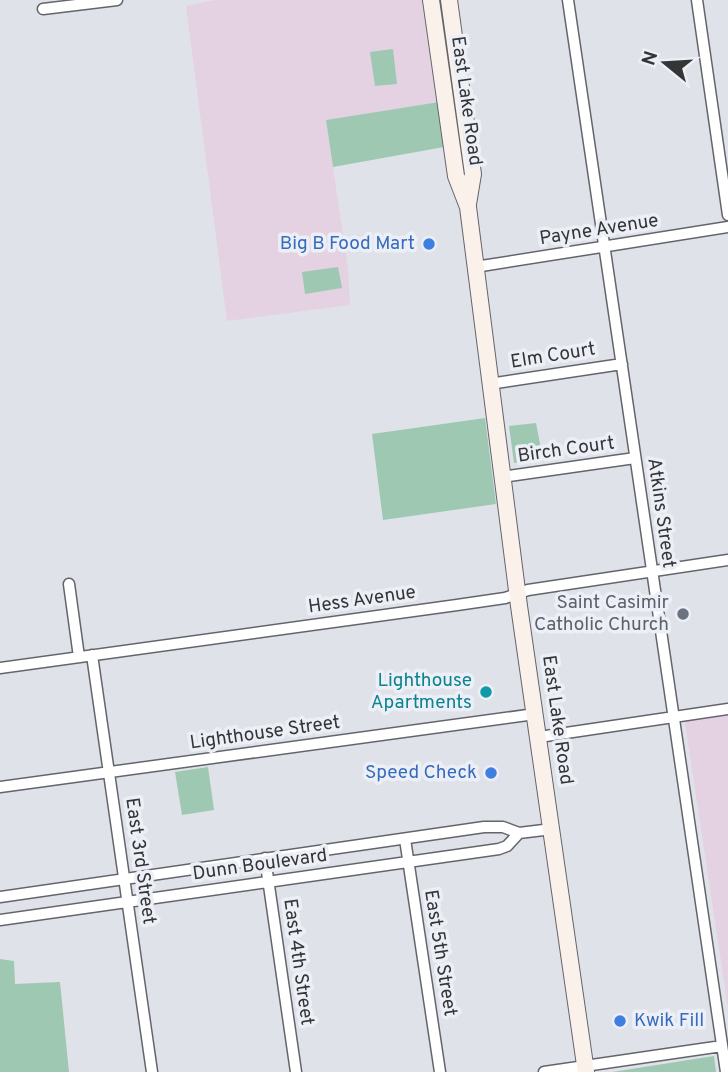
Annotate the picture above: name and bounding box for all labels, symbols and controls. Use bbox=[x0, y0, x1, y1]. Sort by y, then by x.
north arrow bbox=[630, 28, 700, 98]
street label: East Lake Road bbox=[445, 35, 487, 167]
text: N bbox=[637, 48, 664, 69]
street label: Payne Avenue bbox=[538, 209, 660, 251]
place label: Big B Food Mart bbox=[280, 232, 415, 256]
marker: Big B Food Mart bbox=[421, 236, 437, 252]
street label: Elm Court bbox=[509, 337, 597, 375]
street label: Birch Court bbox=[516, 431, 616, 469]
street label: Atkins Street bbox=[641, 456, 681, 570]
street label: Hess Avenue bbox=[307, 581, 417, 619]
place label: Saint Casimir Catholic Church bbox=[534, 591, 670, 637]
marker: Saint Casimir Catholic Church bbox=[675, 606, 691, 622]
street label: East Lake Road bbox=[536, 654, 578, 786]
place label: Lighthouse Apartments bbox=[371, 669, 472, 715]
marker: Lighthouse Apartments bbox=[478, 684, 494, 700]
street label: Lighthouse Street bbox=[188, 711, 342, 755]
place label: Speed Check bbox=[365, 761, 477, 785]
marker: Speed Check bbox=[483, 765, 499, 781]
street label: East 3rd Street bbox=[119, 796, 161, 926]
street label: Dunn Boulevard bbox=[191, 844, 329, 886]
street label: East 5th Street bbox=[418, 888, 462, 1018]
street label: East 4th Street bbox=[277, 897, 319, 1027]
place label: Kwik Fill bbox=[634, 1009, 704, 1033]
marker: Kwik Fill bbox=[612, 1013, 628, 1029]

